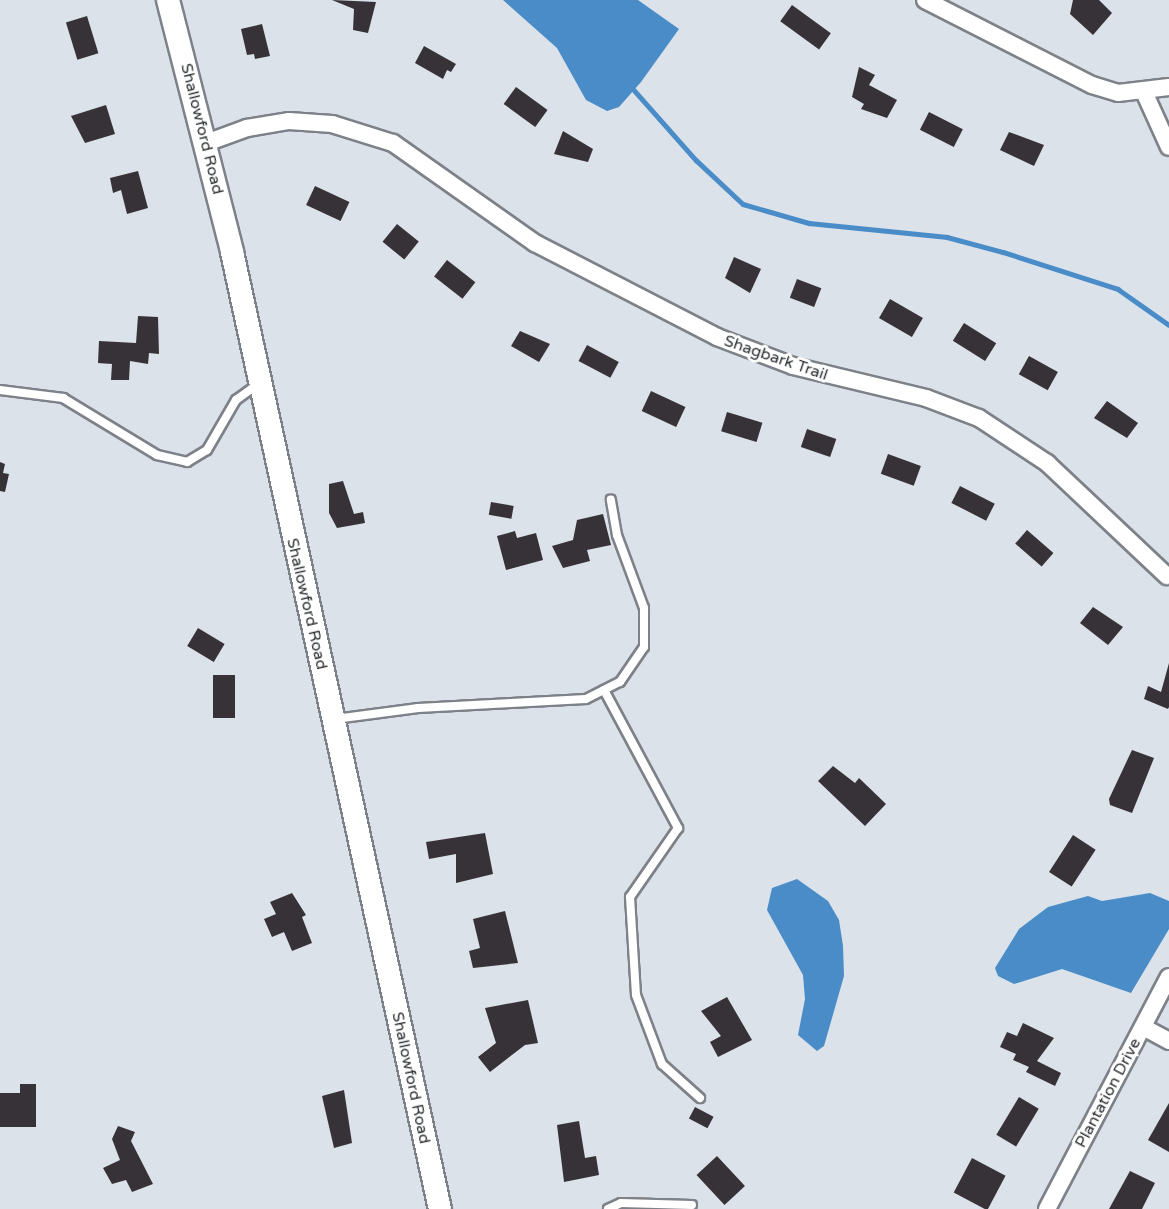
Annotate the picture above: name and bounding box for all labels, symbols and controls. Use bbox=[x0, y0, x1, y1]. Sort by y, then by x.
street label: Shallowford Road bbox=[176, 61, 228, 197]
street label: Shagbark Trail bbox=[722, 331, 830, 385]
street label: Shallowford Road bbox=[283, 536, 331, 672]
street label: Shallowford Road bbox=[388, 1010, 434, 1146]
street label: Plantation Drive bbox=[1071, 1035, 1145, 1151]

